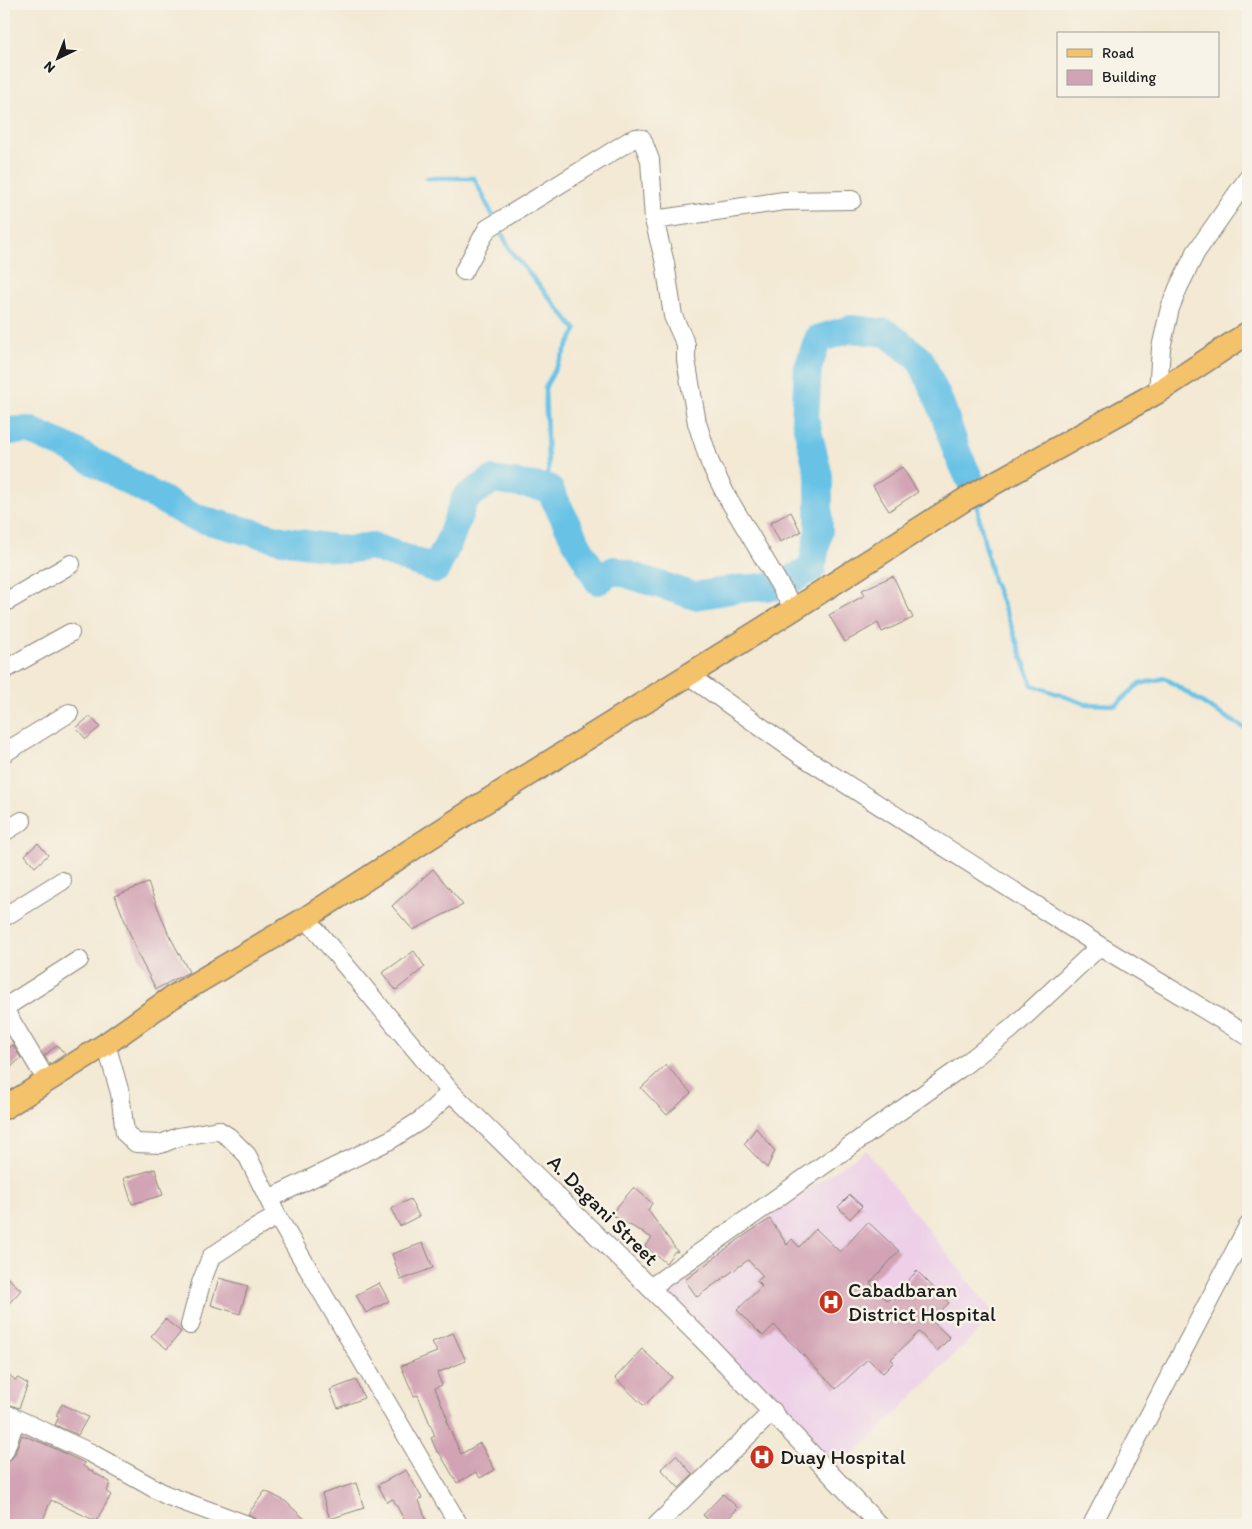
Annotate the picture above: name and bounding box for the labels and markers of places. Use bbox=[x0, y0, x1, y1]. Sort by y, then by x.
place label: Cabadbaran District Hospital bbox=[848, 1277, 996, 1326]
hospital icon: Cabadbaran District Hospital bbox=[818, 1289, 844, 1315]
hospital icon: Duay Hospital bbox=[749, 1444, 775, 1470]
place label: Duay Hospital bbox=[780, 1444, 906, 1469]

